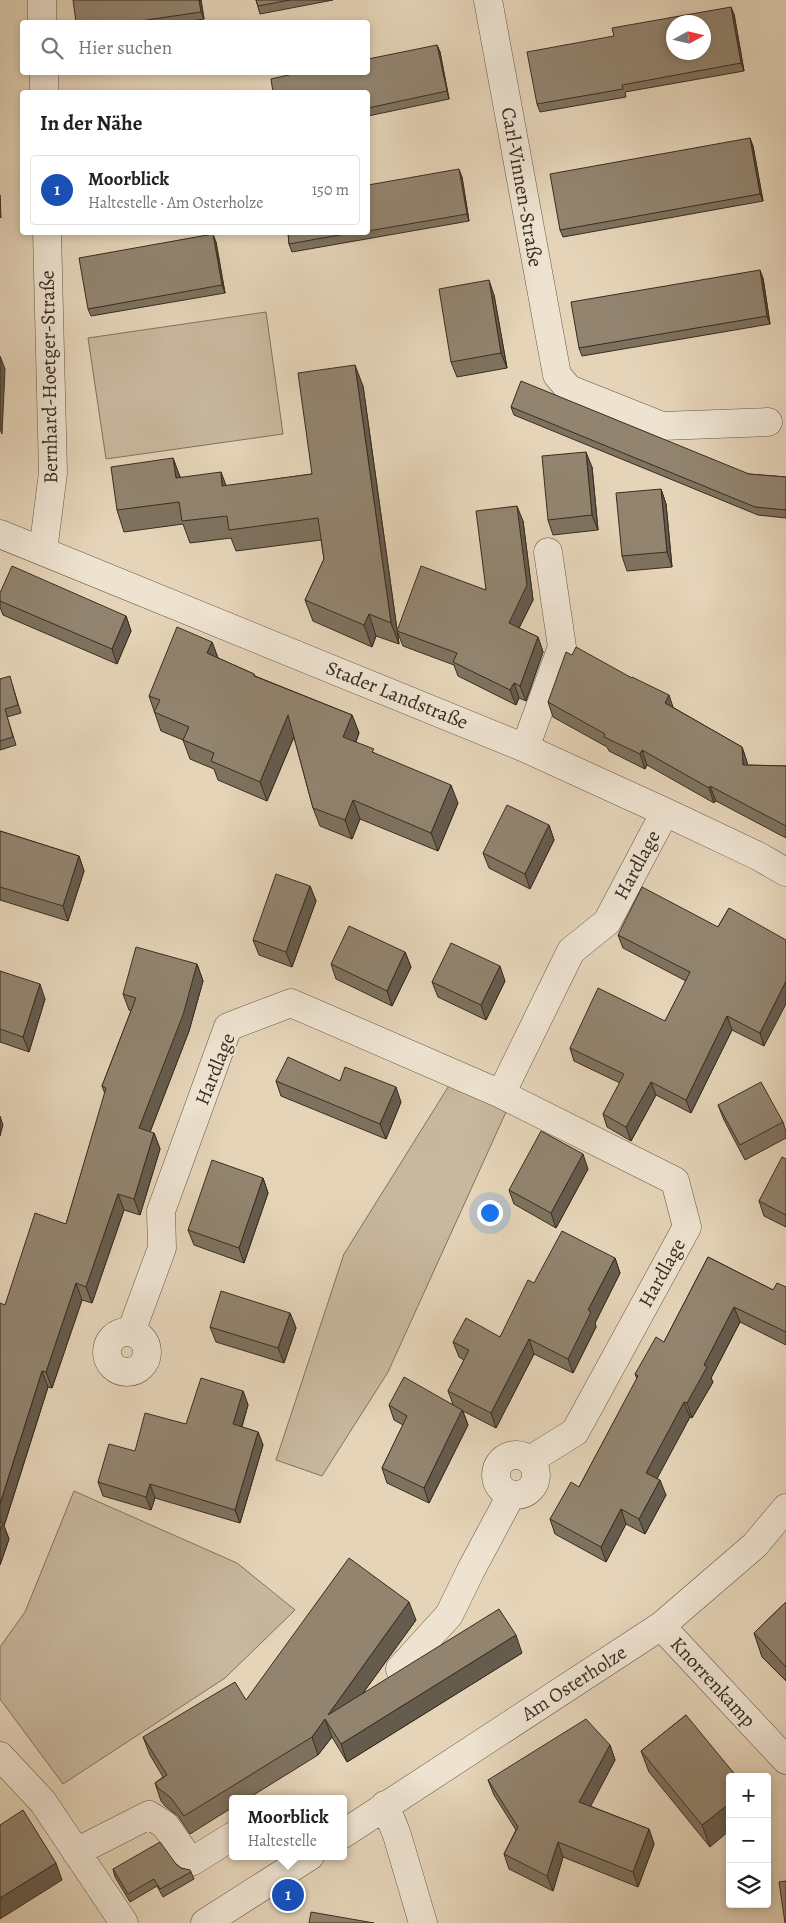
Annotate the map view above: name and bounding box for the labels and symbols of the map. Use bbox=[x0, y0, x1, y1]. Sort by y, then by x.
north arrow bbox=[666, 15, 711, 60]
street label: Carl-Vinnen-Straße bbox=[495, 105, 549, 269]
street label: Bernhard-Hoetger-Straße bbox=[34, 270, 64, 484]
street label: Stader Landstraße bbox=[322, 654, 472, 736]
street label: Hardlage bbox=[607, 825, 667, 905]
street label: Hardlage bbox=[188, 1029, 242, 1109]
your location bbox=[477, 1200, 503, 1226]
street label: Hardlage bbox=[632, 1233, 692, 1313]
street label: Knorrenkamp bbox=[664, 1631, 762, 1733]
street label: Am Osterholze bbox=[515, 1639, 632, 1728]
pin: 1 bbox=[272, 1876, 304, 1914]

